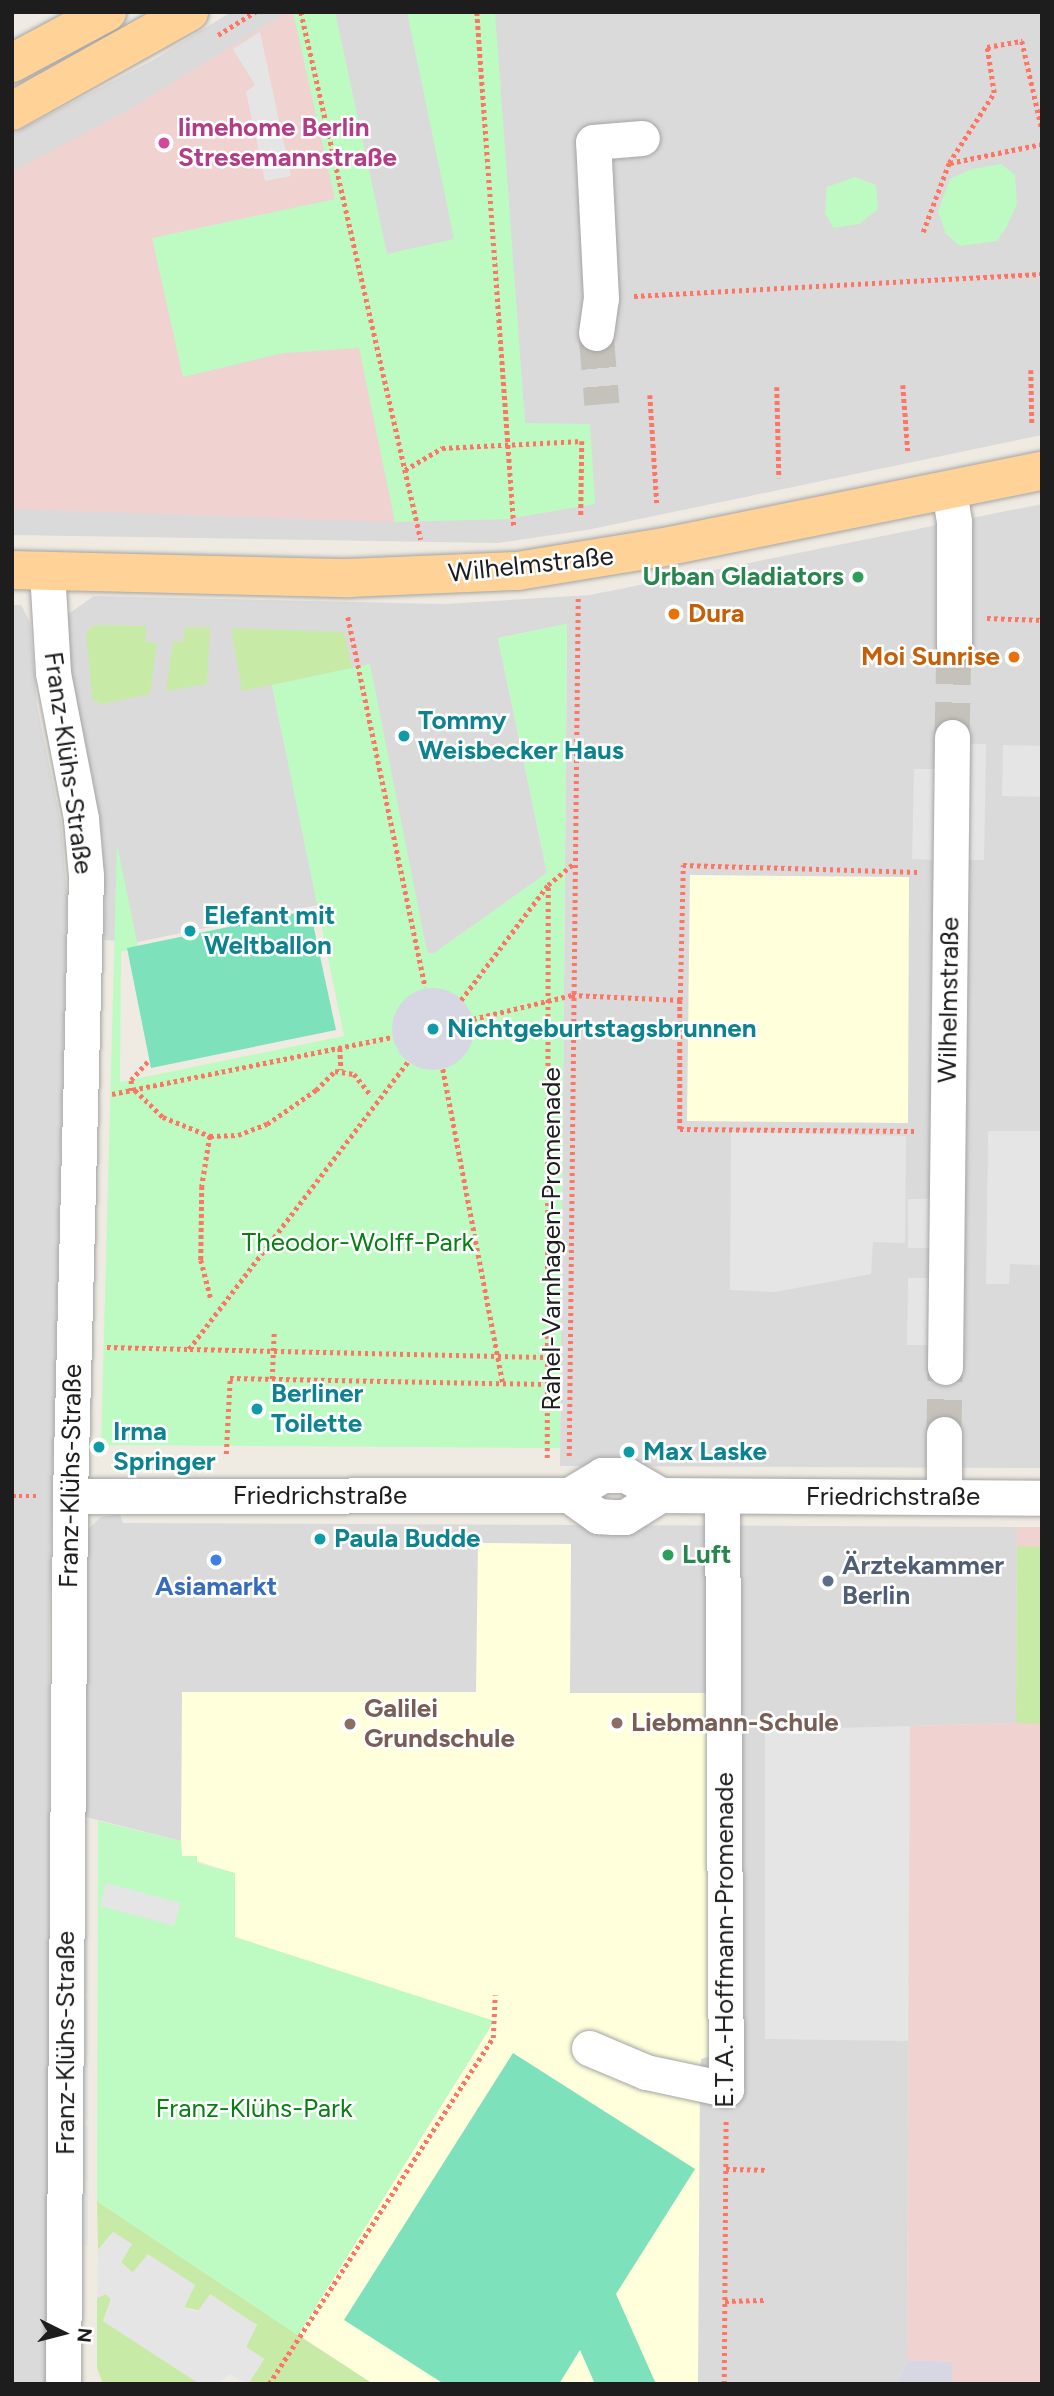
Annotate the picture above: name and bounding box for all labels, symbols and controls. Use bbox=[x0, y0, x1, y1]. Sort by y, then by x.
place label: limehome Berlin Stresemannstraße bbox=[178, 112, 397, 174]
marker: limehome Berlin Stresemannstraße bbox=[156, 135, 172, 151]
street label: Wilhelmstraße bbox=[447, 541, 615, 589]
place label: Urban Gladiators bbox=[643, 561, 844, 593]
marker: Urban Gladiators bbox=[850, 569, 866, 585]
place label: Dura bbox=[688, 598, 745, 630]
marker: Dura bbox=[666, 606, 682, 622]
place label: Moi Sunrise bbox=[861, 641, 1000, 673]
marker: Moi Sunrise bbox=[1006, 649, 1022, 665]
street label: Franz-Klühs-Straße bbox=[37, 650, 99, 876]
place label: Tommy Weisbecker Haus bbox=[418, 705, 624, 766]
marker: Tommy Weisbecker Haus bbox=[396, 728, 412, 744]
place label: Elefant mit Weltballon bbox=[204, 900, 335, 962]
street label: Wilhelmstraße bbox=[932, 917, 966, 1083]
marker: Elefant mit Weltballon bbox=[182, 923, 198, 939]
place label: Nichtgeburtstagsbrunnen bbox=[447, 1013, 757, 1045]
marker: Nichtgeburtstagsbrunnen bbox=[425, 1021, 441, 1037]
street label: Rahel-Varnhagen-Promenade bbox=[536, 1067, 568, 1411]
park label: Theodor-Wolff-Park bbox=[242, 1227, 474, 1259]
street label: Franz-Klühs-Straße bbox=[53, 1364, 89, 1588]
place label: Berliner Toilette bbox=[271, 1378, 363, 1440]
marker: Berliner Toilette bbox=[249, 1401, 265, 1417]
place label: Irma Springer bbox=[113, 1416, 216, 1478]
place label: Max Laske bbox=[643, 1436, 767, 1468]
marker: Irma Springer bbox=[91, 1439, 107, 1455]
marker: Max Laske bbox=[621, 1444, 637, 1460]
street label: Friedrichstraße bbox=[233, 1480, 407, 1512]
street label: Friedrichstraße bbox=[806, 1481, 980, 1513]
place label: Paula Budde bbox=[334, 1523, 481, 1555]
marker: Paula Budde bbox=[312, 1531, 328, 1547]
place label: Luft bbox=[682, 1539, 731, 1571]
marker: Luft bbox=[660, 1547, 676, 1563]
place label: Ärztekammer Berlin bbox=[842, 1550, 1004, 1612]
marker: Asiamarkt bbox=[208, 1552, 224, 1568]
place label: Asiamarkt bbox=[155, 1571, 277, 1603]
marker: Ärztekammer Berlin bbox=[820, 1573, 836, 1589]
place label: Galilei Grundschule bbox=[364, 1693, 515, 1754]
place label: Liebmann-Schule bbox=[631, 1707, 839, 1739]
marker: Liebmann-Schule bbox=[609, 1715, 625, 1731]
marker: Galilei Grundschule bbox=[342, 1716, 358, 1732]
street label: E.T.A.-Hoffmann-Promenade bbox=[709, 1772, 741, 2108]
street label: Franz-Klühs-Straße bbox=[50, 1931, 82, 2155]
park label: Franz-Klühs-Park bbox=[155, 2093, 353, 2125]
north arrow bbox=[28, 2298, 98, 2368]
text: N bbox=[72, 2327, 97, 2344]

